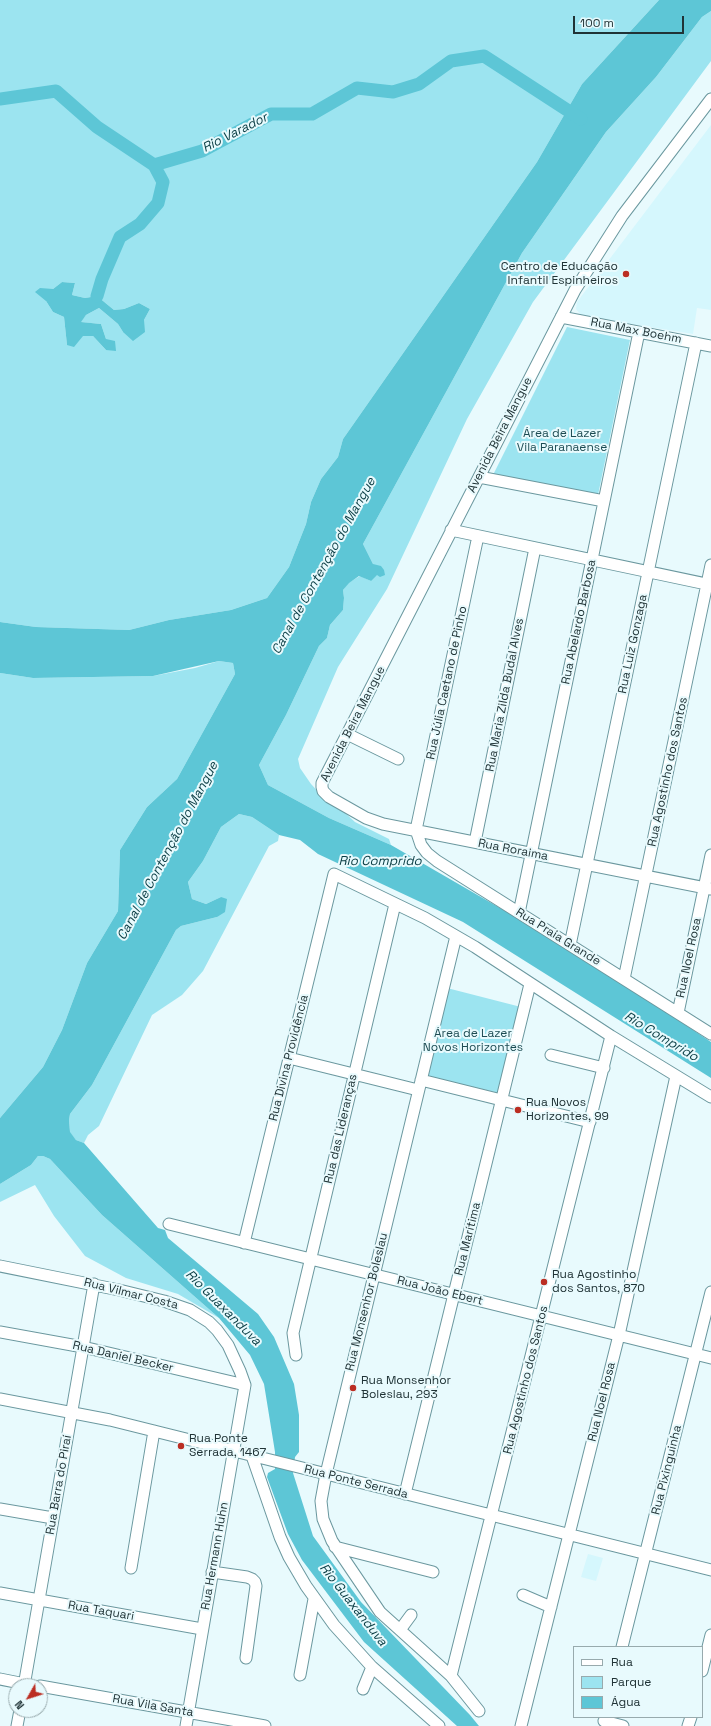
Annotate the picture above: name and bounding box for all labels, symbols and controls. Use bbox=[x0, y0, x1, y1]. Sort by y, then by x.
scale bar bbox=[575, 8, 686, 34]
text: 100 m bbox=[580, 15, 614, 31]
water label: Rio Varador bbox=[200, 110, 270, 156]
place label: Centro de Educação Infantil Espinheiros bbox=[501, 260, 618, 288]
marker: Centro de Educação Infantil Espinheiros bbox=[621, 269, 631, 279]
street label: Rua Max Boehm bbox=[589, 315, 683, 347]
street label: Avenida Beira Mangue bbox=[465, 375, 535, 495]
park label: Área de Lazer Vila Paranaense bbox=[517, 427, 607, 455]
water label: Canal de Contenção do Mangue bbox=[269, 475, 379, 657]
street label: Rua Abelardo Barbosa bbox=[559, 558, 599, 686]
street label: Rua Luiz Gonzaga bbox=[615, 593, 651, 695]
street label: Rua Júlia Caetano de Pinho bbox=[424, 605, 470, 761]
street label: Rua Maria Zilda Budal Alves bbox=[483, 617, 527, 773]
street label: Avenida Beira Mangue bbox=[318, 664, 388, 784]
street label: Rua Agostinho dos Santos bbox=[645, 696, 691, 848]
water label: Canal de Contenção do Mangue bbox=[114, 759, 222, 943]
street label: Rua Roraima bbox=[477, 836, 549, 864]
water label: Rio Comprido bbox=[338, 853, 422, 869]
street label: Rua Praia Grande bbox=[513, 905, 603, 969]
street label: Rua Noel Rosa bbox=[673, 917, 705, 999]
street label: Rua Divina Providência bbox=[266, 993, 312, 1123]
water label: Rio Comprido bbox=[621, 1009, 701, 1065]
park label: Área de Lazer Novos Horizontes bbox=[423, 1027, 523, 1055]
street label: Rua das Lideranças bbox=[321, 1073, 361, 1185]
place label: Rua Novos Horizontes, 99 bbox=[526, 1096, 609, 1124]
marker: Rua Novos Horizontes, 99 bbox=[513, 1105, 523, 1115]
street label: Rua Marítima bbox=[452, 1201, 484, 1277]
street label: Rua Monsenhor Boleslau bbox=[343, 1231, 391, 1373]
water label: Rio Guaxanduva bbox=[182, 1267, 264, 1349]
place label: Rua Agostinho dos Santos, 870 bbox=[552, 1268, 645, 1296]
street label: Rua João Ebert bbox=[396, 1273, 484, 1309]
street label: Rua Vilmar Costa bbox=[82, 1275, 180, 1313]
marker: Rua Agostinho dos Santos, 870 bbox=[539, 1277, 549, 1287]
street label: Rua Agostinho dos Santos bbox=[501, 1304, 551, 1456]
street label: Rua Daniel Becker bbox=[71, 1338, 175, 1376]
street label: Rua Noel Rosa bbox=[585, 1361, 619, 1443]
place label: Rua Monsenhor Boleslau, 293 bbox=[361, 1374, 451, 1402]
marker: Rua Monsenhor Boleslau, 293 bbox=[348, 1383, 358, 1393]
street label: Rua Pixinguinha bbox=[649, 1424, 685, 1516]
place label: Rua Ponte Serrada, 1467 bbox=[189, 1432, 266, 1460]
street label: Rua Barra do Piraí bbox=[43, 1434, 75, 1536]
marker: Rua Ponte Serrada, 1467 bbox=[176, 1441, 186, 1451]
street label: Rua Ponte Serrada bbox=[303, 1462, 409, 1502]
street label: Rua Hermann Huhn bbox=[198, 1501, 232, 1611]
water label: Rio Guaxanduva bbox=[316, 1561, 390, 1649]
street label: Rua Taquari bbox=[67, 1598, 135, 1624]
legend bbox=[573, 1646, 703, 1718]
text: Rua bbox=[611, 1654, 633, 1670]
text: Parque bbox=[611, 1674, 651, 1690]
north arrow bbox=[8, 1678, 48, 1718]
street label: Rua Vila Santa bbox=[111, 1692, 195, 1720]
text: Água bbox=[611, 1694, 641, 1710]
text: N bbox=[12, 1698, 27, 1712]

